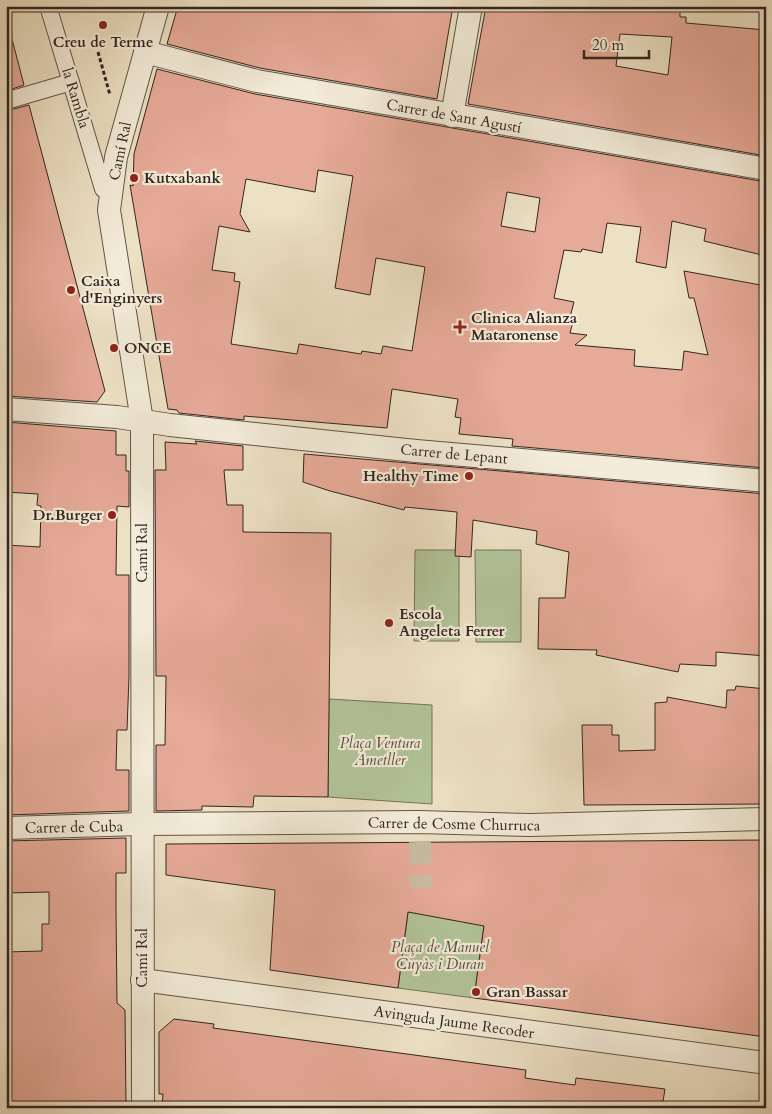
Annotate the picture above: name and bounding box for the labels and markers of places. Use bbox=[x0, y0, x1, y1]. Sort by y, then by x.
marker: Creu de Terme bbox=[97, 19, 109, 31]
place label: Creu de Terme bbox=[53, 32, 153, 52]
place label: Kutxabank bbox=[144, 168, 222, 188]
marker: Kutxabank bbox=[128, 172, 140, 184]
place label: Caixa d'Enginyers bbox=[81, 271, 162, 308]
marker: Caixa d'Enginyers bbox=[65, 284, 77, 296]
place label: Clinica Alianza Mataronense bbox=[471, 308, 578, 345]
marker: Clinica Alianza Mataronense bbox=[453, 320, 467, 334]
place label: ONCE bbox=[124, 338, 172, 358]
marker: ONCE bbox=[108, 342, 120, 354]
place label: Healthy Time bbox=[363, 466, 459, 486]
marker: Healthy Time bbox=[463, 470, 475, 482]
place label: Dr.Burger bbox=[33, 505, 103, 525]
marker: Dr.Burger bbox=[106, 509, 118, 521]
place label: Escola Angeleta Ferrer bbox=[399, 604, 506, 641]
marker: Escola Angeleta Ferrer bbox=[383, 617, 395, 629]
place label: Gran Bassar bbox=[486, 982, 569, 1002]
marker: Gran Bassar bbox=[470, 986, 482, 998]

